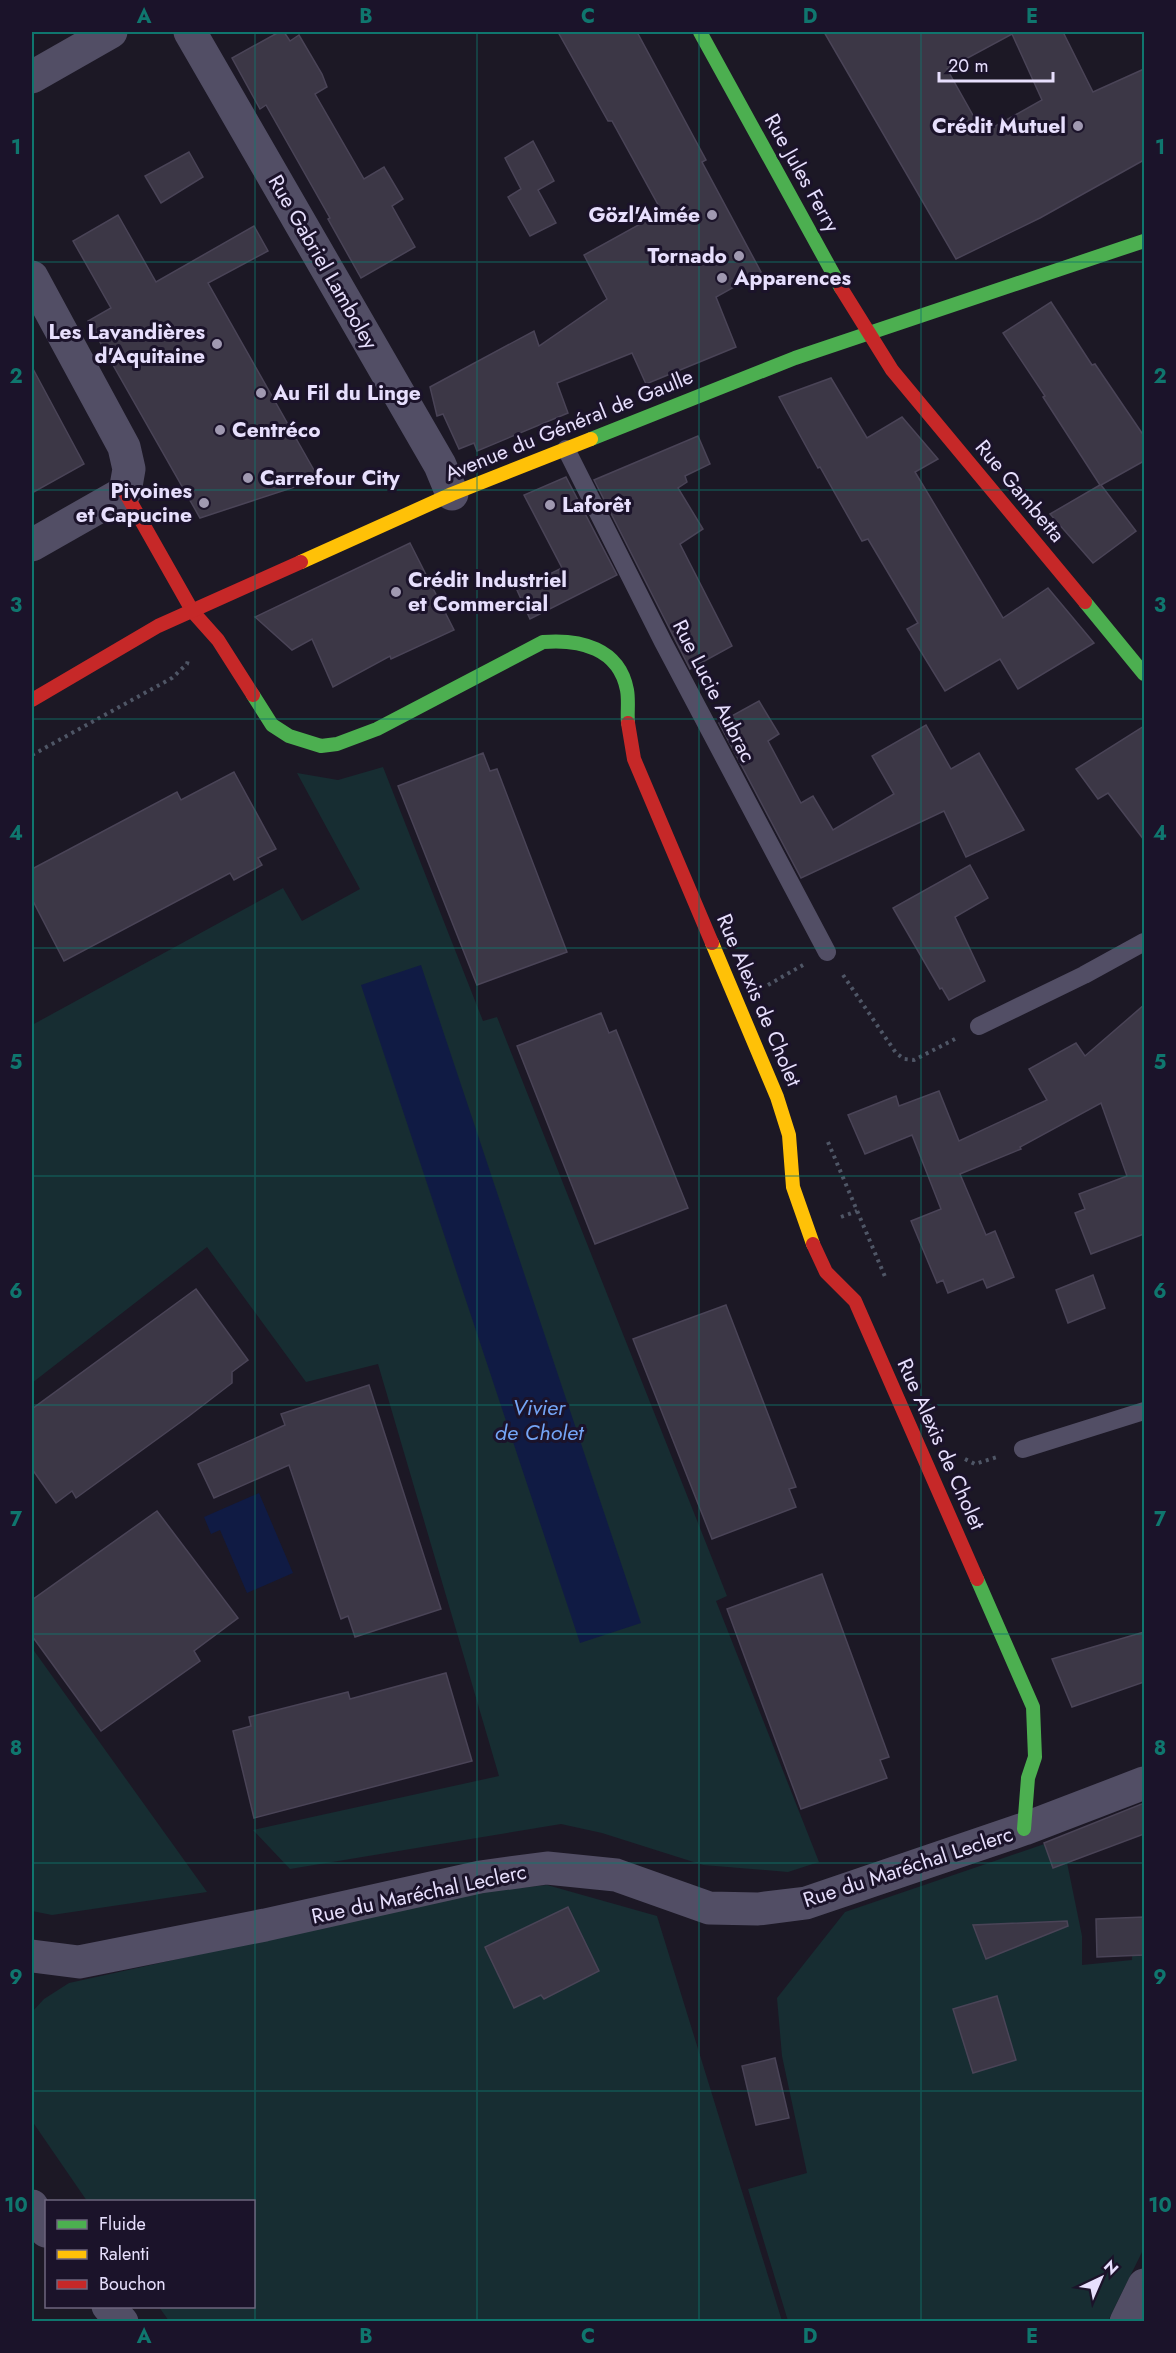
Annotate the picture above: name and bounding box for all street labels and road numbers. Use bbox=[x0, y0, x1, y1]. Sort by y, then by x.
street label: Rue Jules Ferry bbox=[757, 108, 847, 238]
street label: Rue Gabriel Lamboley bbox=[261, 169, 386, 355]
street label: Avenue du Général de Gaulle bbox=[440, 361, 698, 489]
street label: Rue Gambetta bbox=[968, 433, 1072, 549]
street label: Rue Lucie Aubrac bbox=[665, 615, 763, 767]
street label: Rue Alexis de Cholet bbox=[709, 909, 809, 1091]
street label: Rue Alexis de Cholet bbox=[890, 1353, 992, 1535]
street label: Rue du Maréchal Leclerc bbox=[799, 1819, 1017, 1915]
street label: Rue du Maréchal Leclerc bbox=[309, 1857, 529, 1931]

